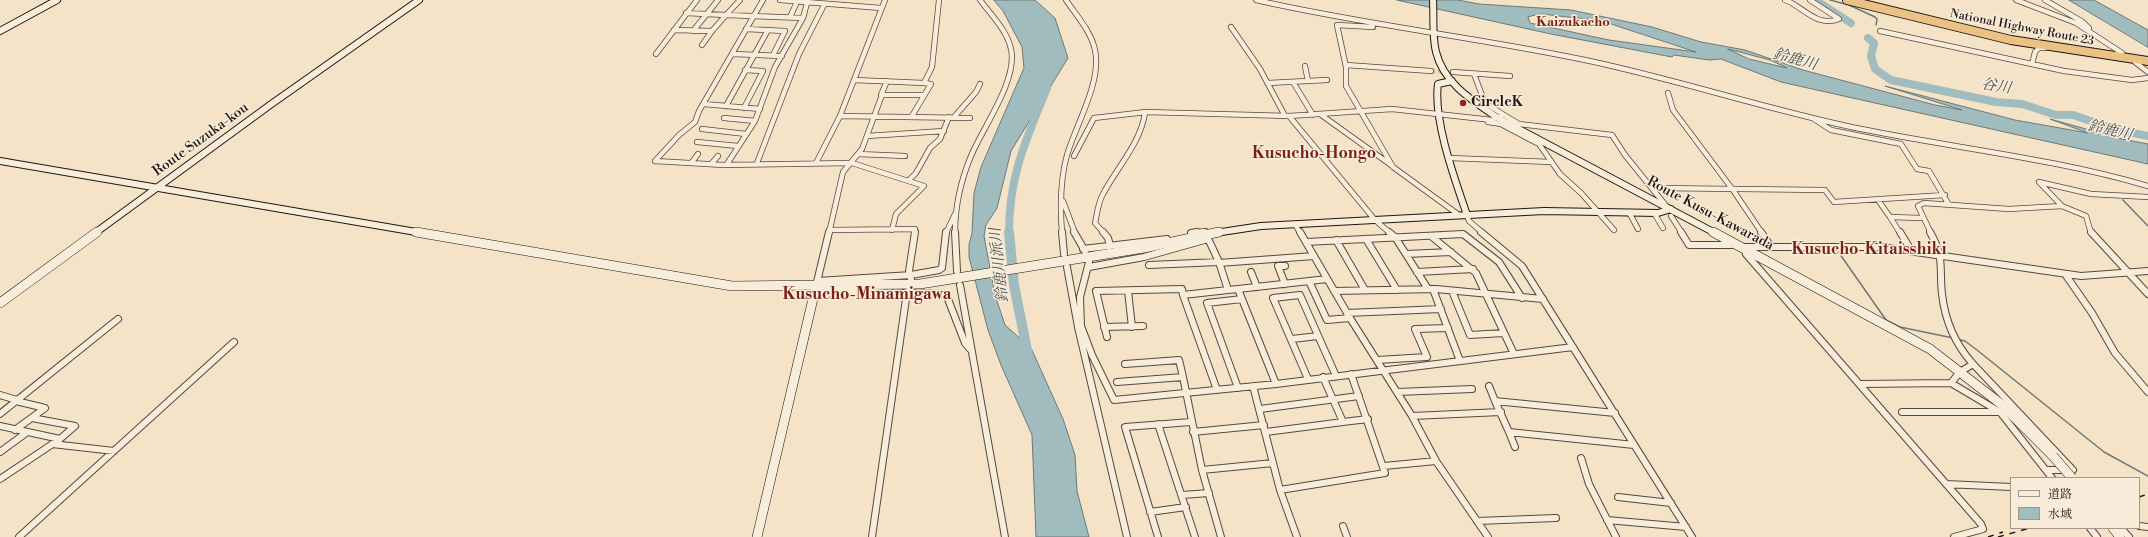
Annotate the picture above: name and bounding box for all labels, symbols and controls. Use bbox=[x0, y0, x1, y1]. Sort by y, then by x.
street label: National Highway Route 23 bbox=[1949, 7, 2095, 49]
district label: Kaizukacho bbox=[1536, 15, 1610, 31]
water label: 鈴鹿川 bbox=[1771, 45, 1819, 75]
water label: 谷川 bbox=[1980, 76, 2012, 98]
place label: CircleK bbox=[1471, 95, 1523, 111]
marker: CircleK bbox=[1458, 98, 1468, 108]
street label: Route Suzuka-kou bbox=[150, 100, 252, 180]
water label: 鈴鹿川 bbox=[2086, 117, 2134, 145]
district label: Kusucho-Hongo bbox=[1252, 144, 1376, 164]
street label: Route Kusu-Kawarada bbox=[1644, 173, 1776, 255]
water label: 鈴鹿川派川 bbox=[987, 227, 1013, 303]
district label: Kusucho-Kitaisshiki bbox=[1792, 240, 1946, 260]
district label: Kusucho-Minamigawa bbox=[782, 285, 952, 305]
legend bbox=[2010, 477, 2140, 529]
text: 道路 bbox=[2048, 487, 2072, 502]
text: 水域 bbox=[2048, 507, 2072, 522]

